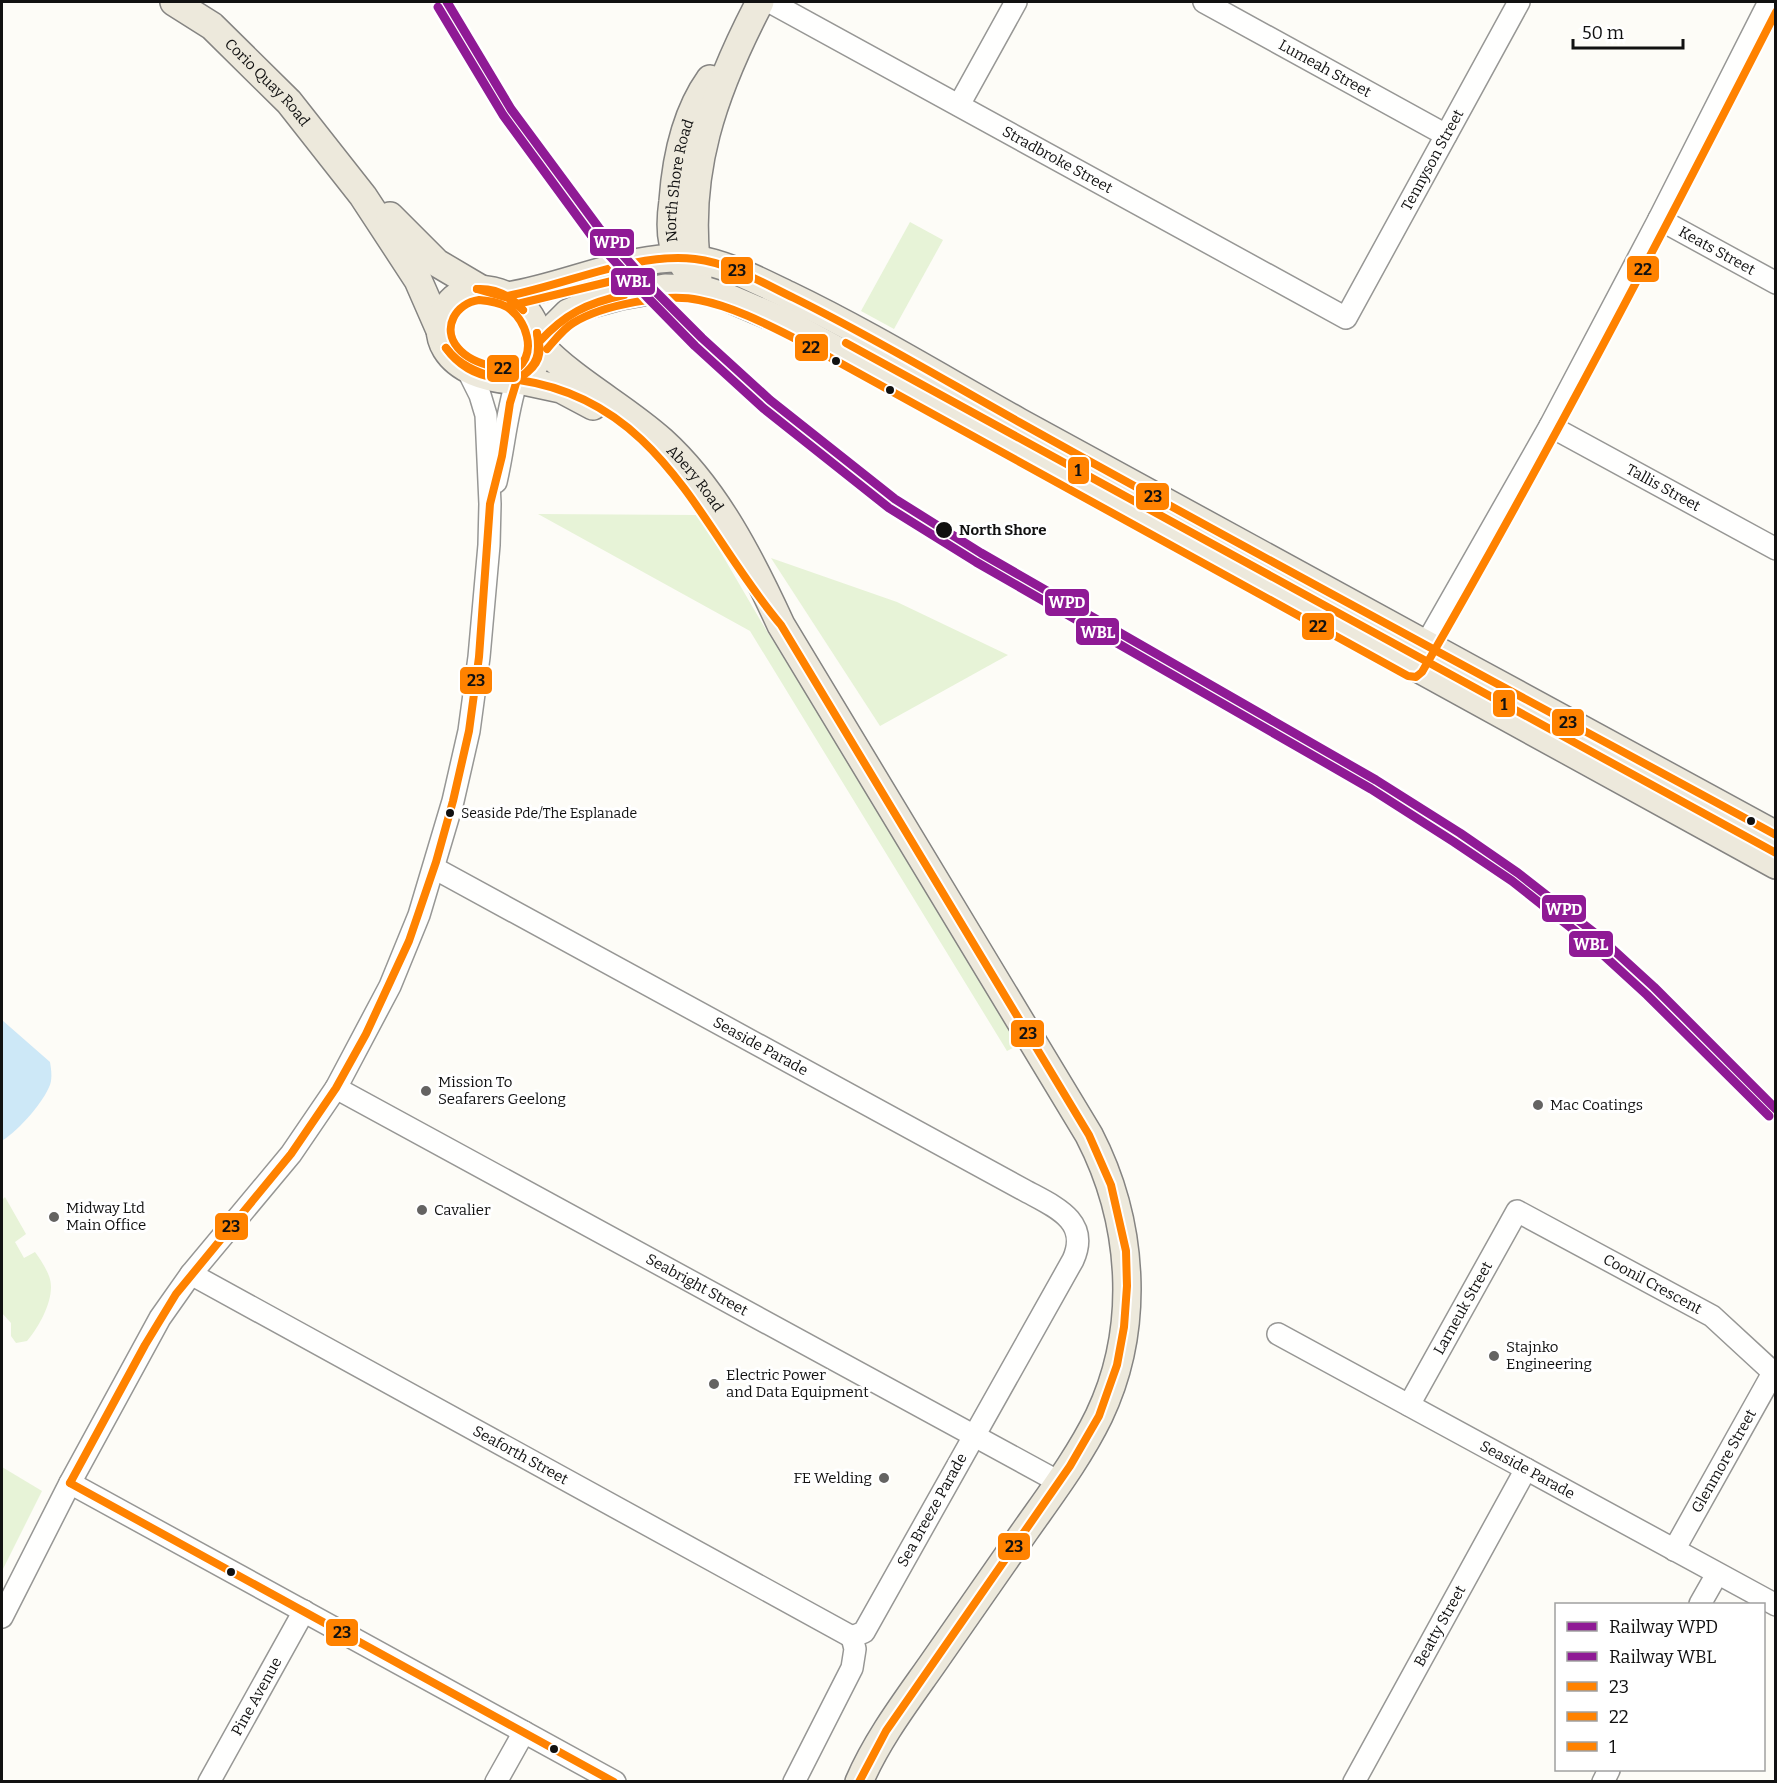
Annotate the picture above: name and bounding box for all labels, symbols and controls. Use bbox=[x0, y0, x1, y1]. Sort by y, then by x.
scale bar bbox=[1573, 12, 1682, 50]
text: 50 m bbox=[1582, 22, 1624, 44]
street label: Corio Quay Road bbox=[221, 35, 314, 130]
street label: Lumeah Street bbox=[1276, 36, 1375, 101]
street label: Tennyson Street bbox=[1397, 106, 1468, 214]
street label: North Shore Road bbox=[662, 117, 697, 243]
street label: Stradbroke Street bbox=[999, 122, 1116, 197]
street label: Keats Street bbox=[1676, 223, 1759, 279]
line badge: WPD bbox=[589, 228, 635, 257]
text: WPD bbox=[594, 233, 630, 252]
line badge: 22 bbox=[1626, 255, 1660, 283]
line badge: 23 bbox=[720, 256, 754, 285]
text: 22 bbox=[1634, 260, 1652, 279]
text: 23 bbox=[728, 261, 746, 280]
line badge: WBL bbox=[610, 267, 656, 296]
text: WBL bbox=[615, 272, 651, 291]
line badge: 22 bbox=[794, 333, 829, 362]
text: 22 bbox=[802, 338, 820, 357]
line badge: 22 bbox=[486, 354, 520, 383]
unlabelled marker bbox=[830, 355, 842, 367]
text: 22 bbox=[494, 359, 512, 378]
unlabelled marker bbox=[884, 384, 896, 396]
street label: Abery Road bbox=[663, 441, 727, 515]
line badge: 1 bbox=[1067, 456, 1090, 485]
street label: Tallis Street bbox=[1623, 460, 1704, 515]
text: 1 bbox=[1075, 461, 1082, 480]
line badge: 23 bbox=[1135, 482, 1170, 511]
text: 23 bbox=[1144, 487, 1162, 506]
marker: North Shore bbox=[934, 520, 954, 540]
place label: North Shore bbox=[959, 521, 1046, 539]
line badge: WPD bbox=[1044, 588, 1090, 617]
text: WPD bbox=[1049, 593, 1085, 612]
line badge: 22 bbox=[1301, 612, 1335, 641]
line badge: WBL bbox=[1075, 617, 1120, 646]
text: 22 bbox=[1309, 617, 1327, 636]
text: WBL bbox=[1080, 623, 1116, 642]
line badge: 23 bbox=[459, 666, 493, 695]
text: 23 bbox=[467, 671, 485, 690]
line badge: 1 bbox=[1492, 689, 1516, 718]
text: 1 bbox=[1501, 695, 1508, 714]
line badge: 23 bbox=[1551, 708, 1585, 737]
text: 23 bbox=[1559, 713, 1577, 732]
place label: Seaside Pde/The Esplanade bbox=[461, 805, 637, 822]
marker: Seaside Pde/The Esplanade bbox=[444, 807, 456, 819]
unlabelled marker bbox=[1745, 815, 1757, 827]
line badge: WPD bbox=[1541, 894, 1587, 923]
text: WPD bbox=[1546, 900, 1582, 919]
line badge: WBL bbox=[1568, 930, 1614, 958]
text: WBL bbox=[1573, 935, 1609, 954]
street label: Seaside Parade bbox=[710, 1013, 811, 1079]
line badge: 23 bbox=[1010, 1019, 1045, 1048]
text: 23 bbox=[1019, 1024, 1037, 1043]
place label: Mission To Seafarers Geelong bbox=[438, 1073, 566, 1108]
marker: Mission To Seafarers Geelong bbox=[419, 1084, 433, 1098]
place label: Mac Coatings bbox=[1550, 1096, 1643, 1114]
marker: Mac Coatings bbox=[1531, 1098, 1545, 1112]
place label: Midway Ltd Main Office bbox=[66, 1199, 146, 1234]
place label: Cavalier bbox=[434, 1201, 491, 1219]
marker: Cavalier bbox=[415, 1203, 429, 1217]
marker: Midway Ltd Main Office bbox=[47, 1210, 61, 1224]
line badge: 23 bbox=[214, 1212, 249, 1241]
text: 23 bbox=[222, 1217, 240, 1236]
street label: Seabright Street bbox=[643, 1250, 751, 1320]
street label: Coonil Crescent bbox=[1600, 1250, 1705, 1318]
street label: Larneuk Street bbox=[1430, 1258, 1496, 1358]
place label: Stajnko Engineering bbox=[1506, 1338, 1592, 1373]
marker: Stajnko Engineering bbox=[1487, 1349, 1501, 1363]
place label: Electric Power and Data Equipment bbox=[726, 1366, 869, 1401]
marker: Electric Power and Data Equipment bbox=[707, 1377, 721, 1391]
street label: Glenmore Street bbox=[1688, 1406, 1760, 1516]
street label: Seaforth Street bbox=[470, 1422, 572, 1489]
street label: Seaside Parade bbox=[1477, 1437, 1578, 1503]
street label: Sea Breeze Parade bbox=[893, 1450, 971, 1570]
place label: FE Welding bbox=[794, 1469, 872, 1487]
marker: FE Welding bbox=[877, 1471, 891, 1485]
line badge: 23 bbox=[997, 1532, 1031, 1561]
text: 23 bbox=[1005, 1537, 1023, 1556]
unlabelled marker bbox=[225, 1566, 237, 1578]
street label: Beatty Street bbox=[1410, 1582, 1470, 1670]
legend bbox=[1555, 1603, 1765, 1771]
text: Railway WPD bbox=[1609, 1616, 1718, 1638]
line badge: 23 bbox=[325, 1618, 359, 1647]
text: 23 bbox=[333, 1623, 351, 1642]
text: Railway WBL bbox=[1609, 1646, 1716, 1668]
street label: Pine Avenue bbox=[228, 1654, 286, 1739]
text: 23 bbox=[1609, 1676, 1629, 1698]
text: 22 bbox=[1609, 1706, 1629, 1728]
text: 1 bbox=[1609, 1736, 1617, 1758]
unlabelled marker bbox=[548, 1743, 560, 1755]

